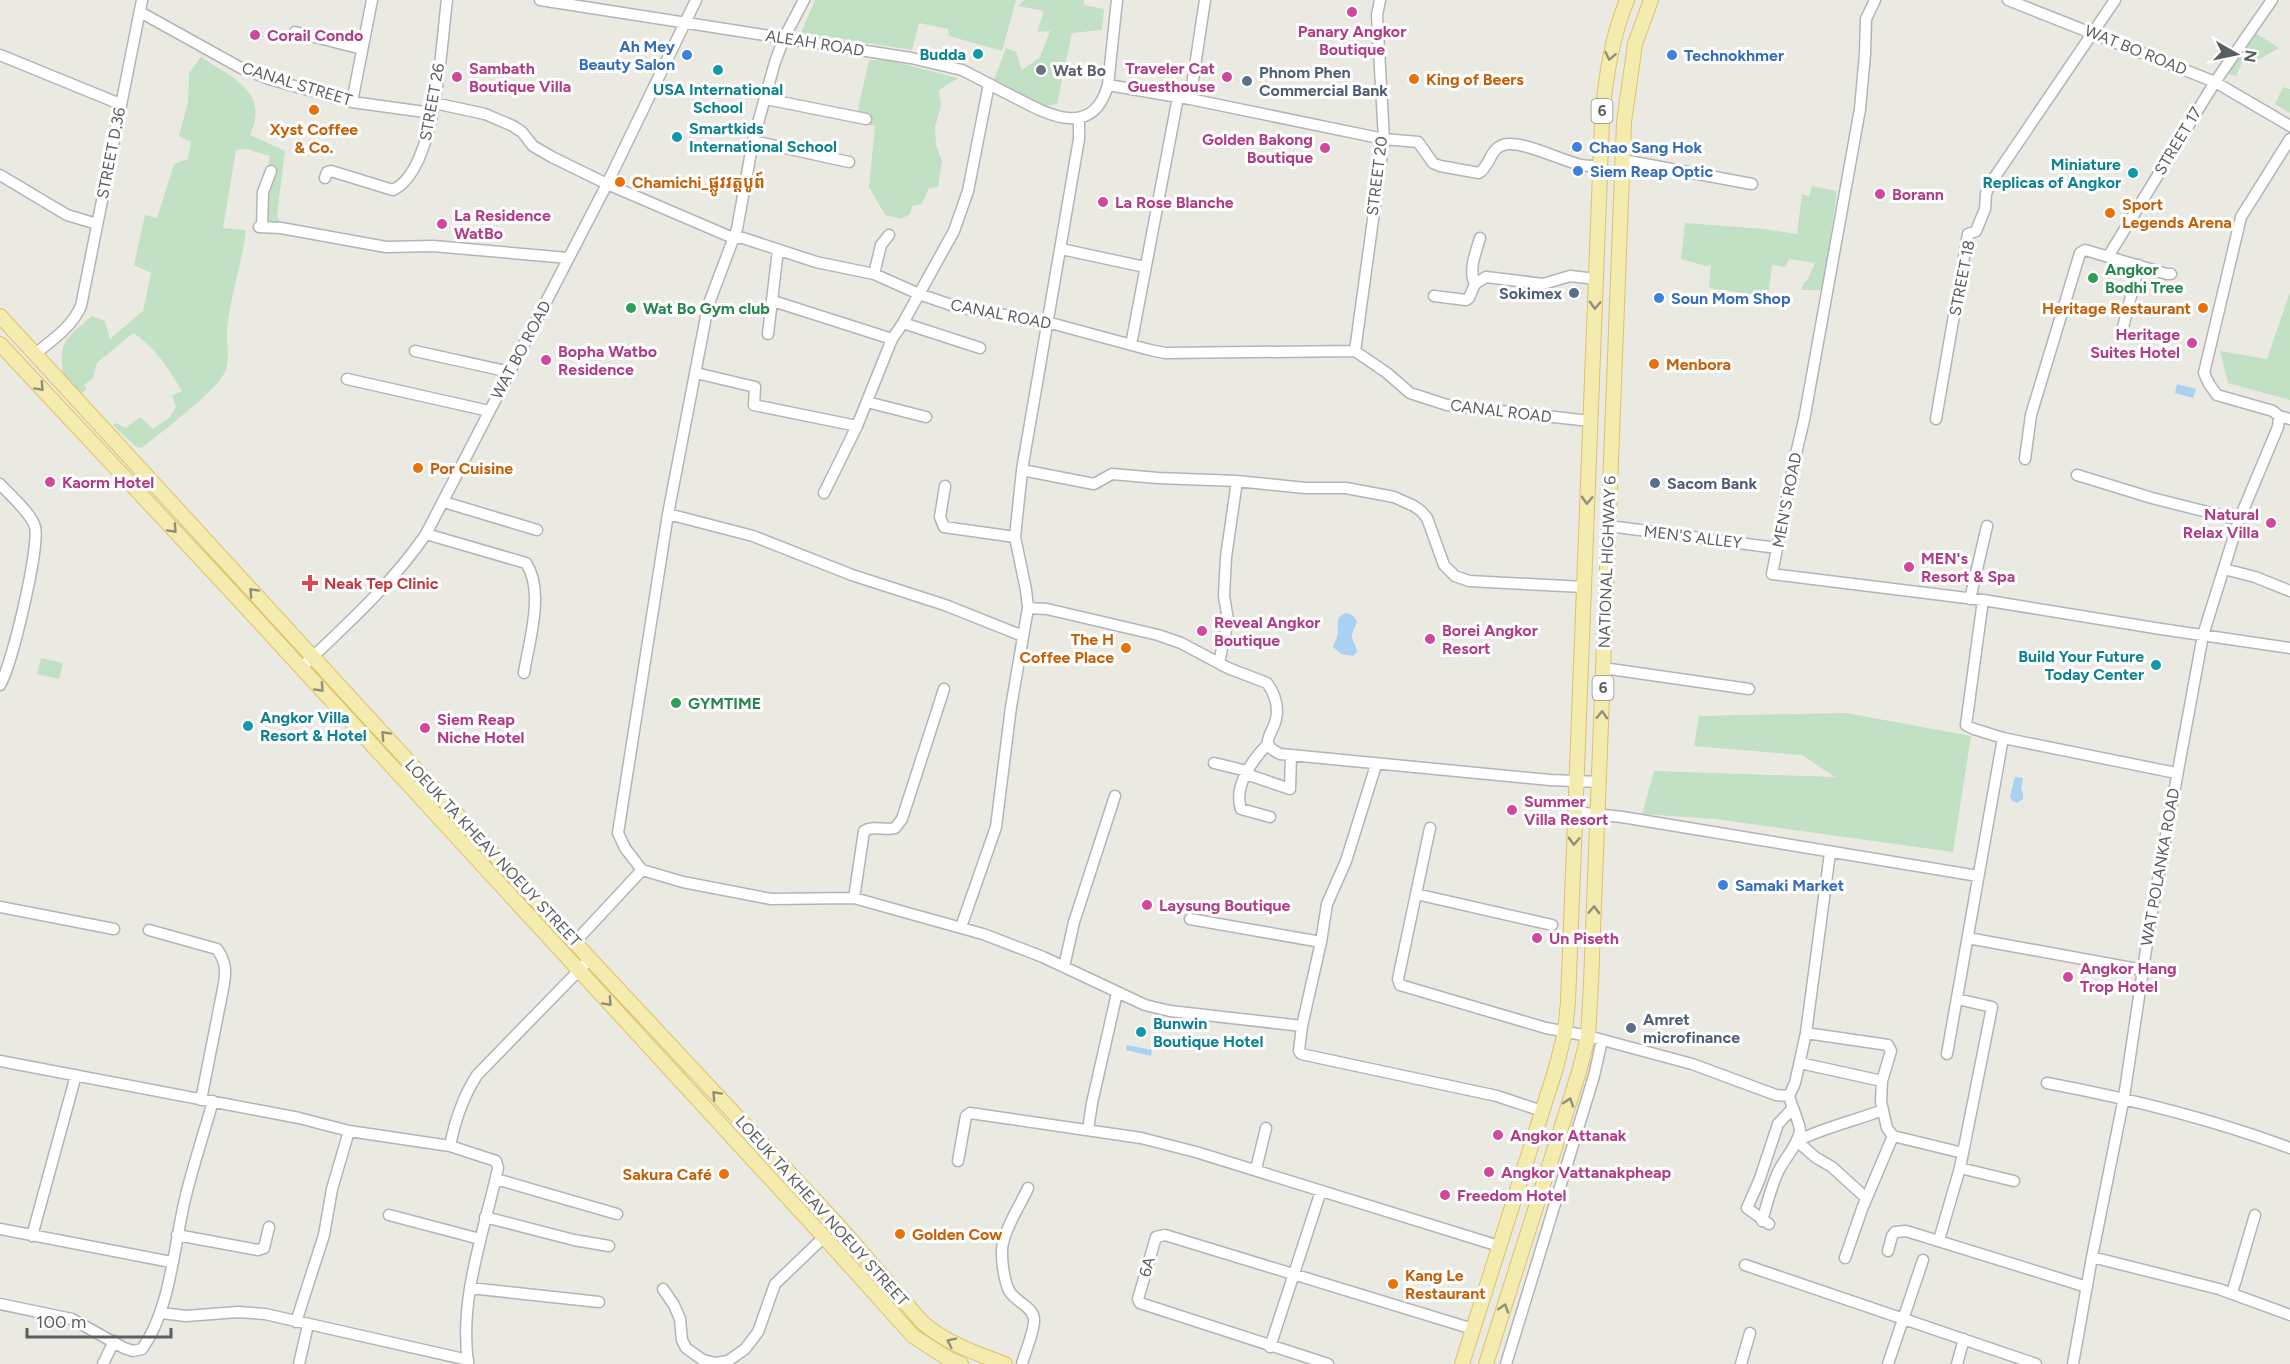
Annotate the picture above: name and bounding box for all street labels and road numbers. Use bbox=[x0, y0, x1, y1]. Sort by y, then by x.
street label: WAT BO ROAD bbox=[2082, 21, 2190, 79]
street label: ALEAH ROAD bbox=[764, 26, 866, 60]
street label: CANAL STREET bbox=[240, 58, 355, 110]
street label: STREET 26 bbox=[416, 62, 448, 142]
road number: 6 bbox=[1592, 99, 1612, 123]
street label: STREET 17 bbox=[2150, 103, 2206, 178]
street label: STREET D.36 bbox=[93, 106, 129, 200]
street label: STREET 20 bbox=[1363, 135, 1391, 217]
street label: STREET 18 bbox=[1945, 238, 1979, 318]
street label: CANAL ROAD bbox=[949, 295, 1053, 333]
street label: WAT BO ROAD bbox=[487, 298, 555, 402]
street label: CANAL ROAD bbox=[1449, 395, 1553, 427]
street label: MEN'S ROAD bbox=[1768, 451, 1806, 549]
street label: NATIONAL HIGHWAY 6 bbox=[1594, 475, 1620, 649]
street label: MEN'S ALLEY bbox=[1643, 522, 1744, 553]
road number: 6 bbox=[1592, 676, 1614, 700]
street label: LOEUK TA KHEAV NOEUY STREET bbox=[401, 755, 585, 951]
street label: WAT POLANKA ROAD bbox=[2137, 786, 2183, 948]
street label: LOEUK TA KHEAV NOEUY STREET bbox=[732, 1112, 913, 1310]
street label: 6A bbox=[1135, 1255, 1159, 1279]

